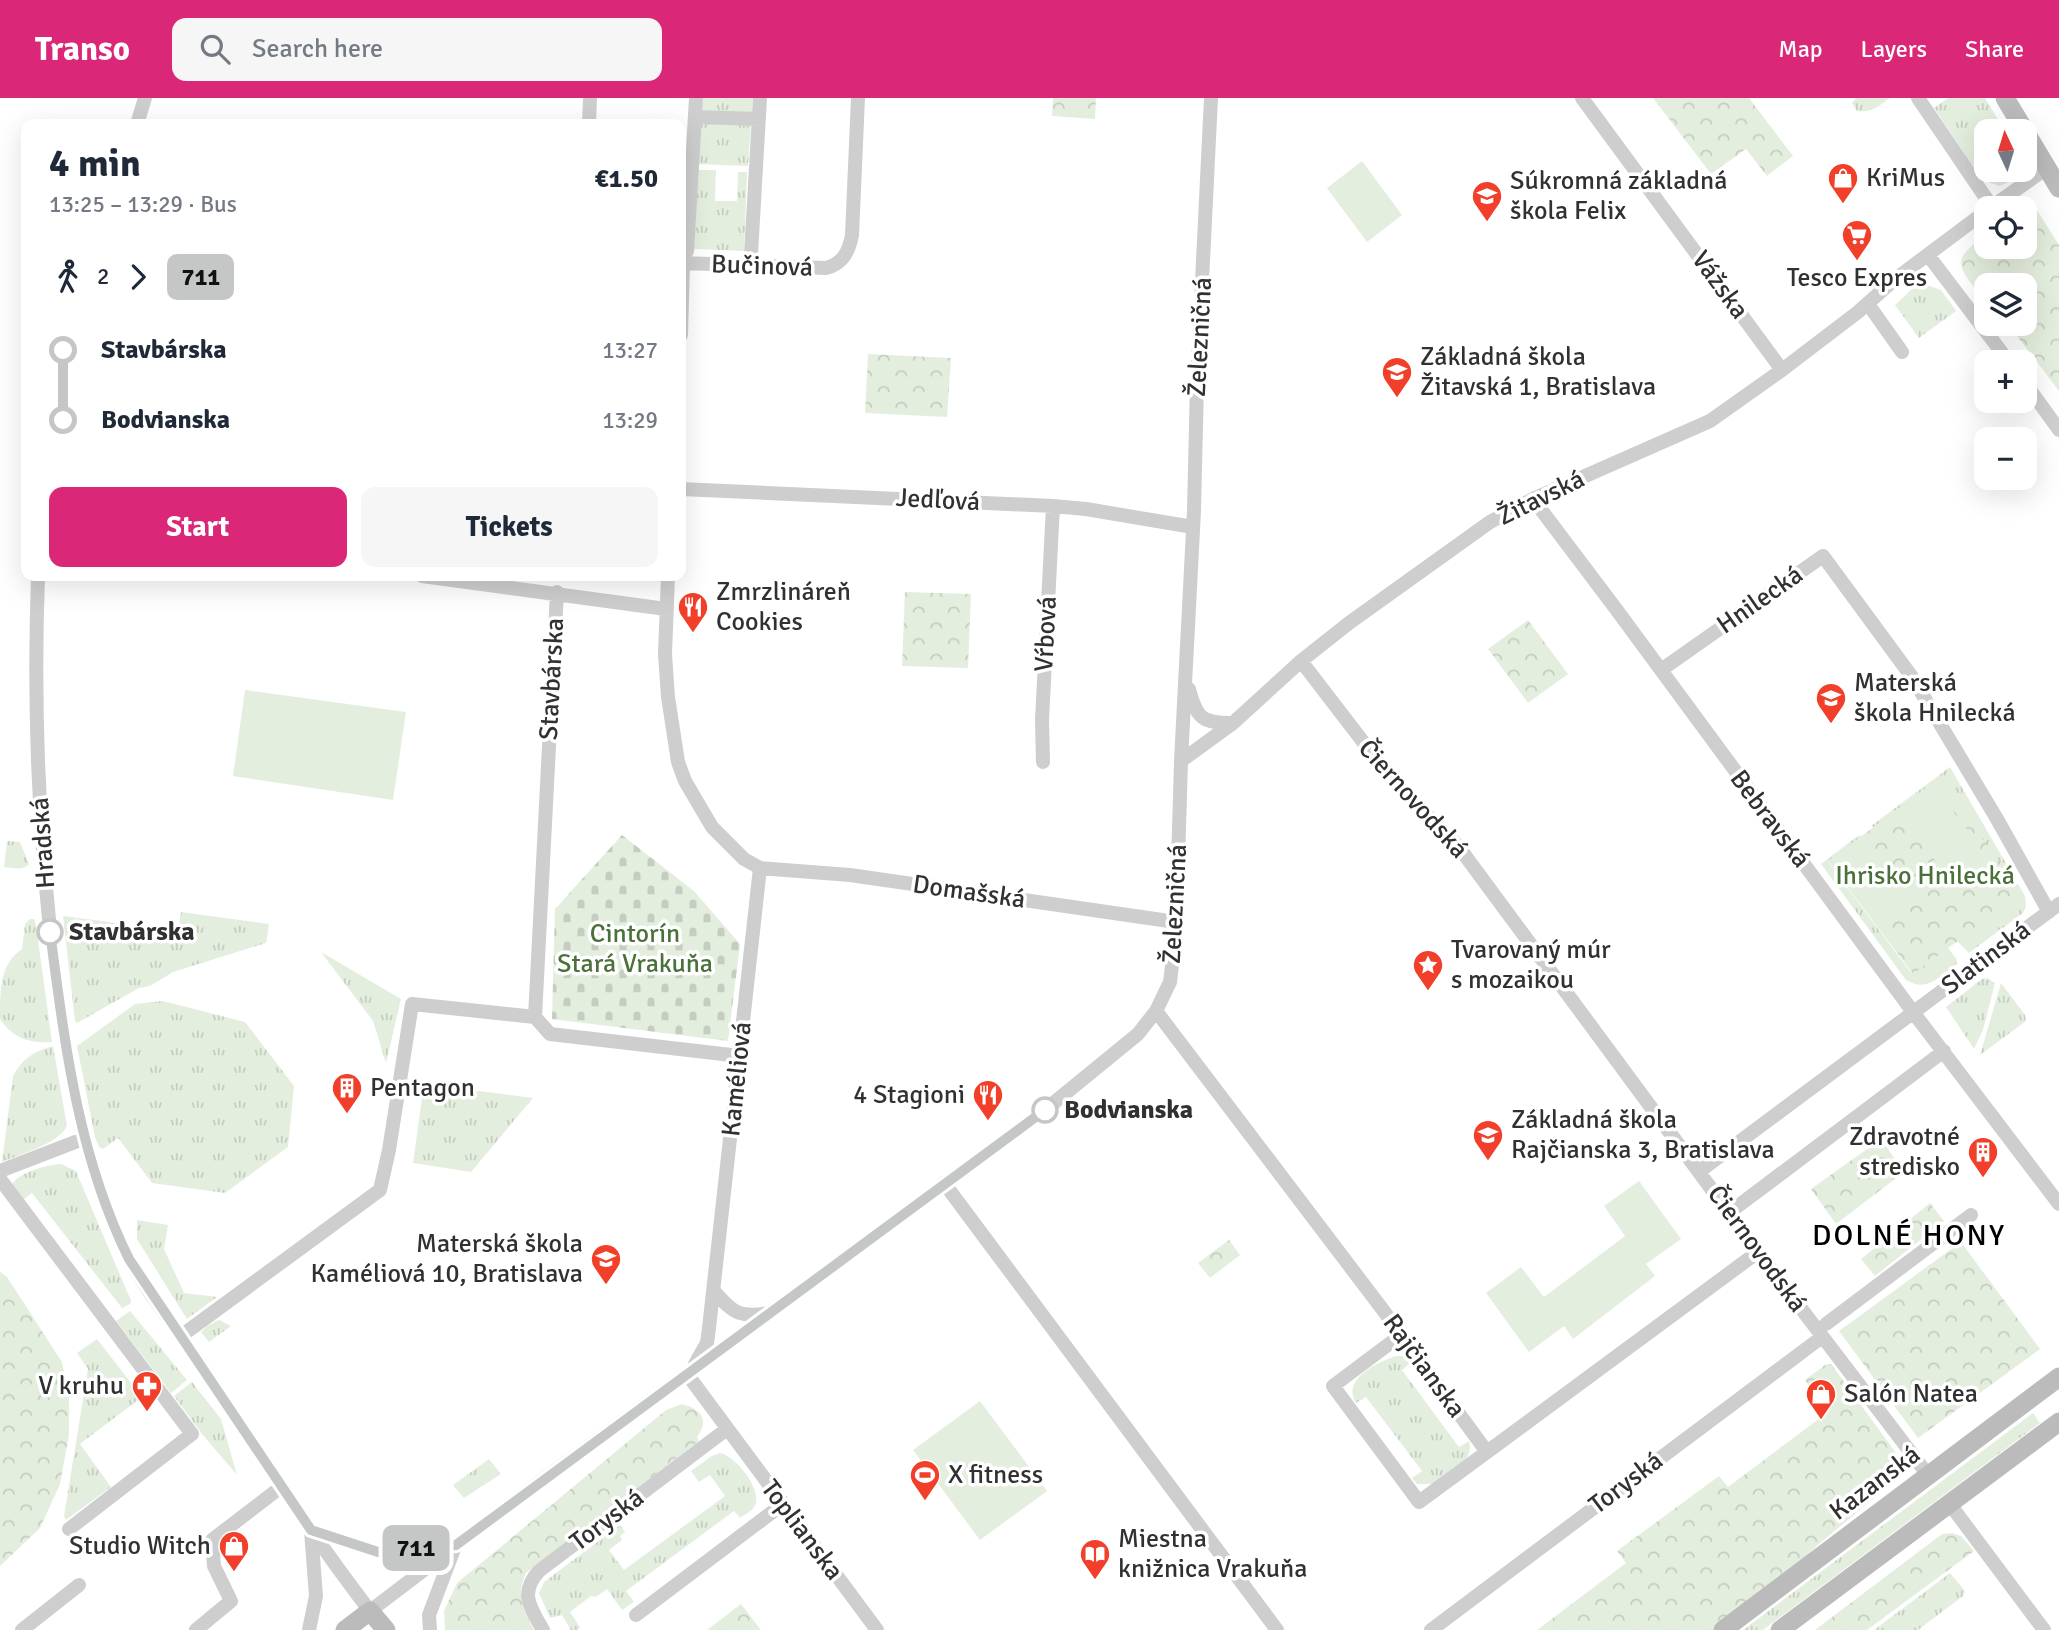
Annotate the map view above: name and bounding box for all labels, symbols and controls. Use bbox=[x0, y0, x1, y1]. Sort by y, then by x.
search box bbox=[172, 18, 662, 81]
text: Transo bbox=[35, 29, 130, 70]
icon: search bbox=[196, 30, 234, 68]
text: Search here bbox=[252, 33, 383, 65]
text: Map bbox=[1778, 34, 1823, 64]
text: Layers bbox=[1861, 34, 1927, 64]
text: Share bbox=[1965, 34, 2024, 64]
north arrow bbox=[1974, 119, 2037, 182]
map controls bbox=[1974, 119, 2037, 490]
text: 4 min bbox=[49, 140, 141, 187]
shop icon: KriMus bbox=[1826, 161, 1860, 205]
place label: KriMus bbox=[1866, 162, 1945, 194]
text: €1.50 bbox=[594, 163, 658, 195]
place label: Súkromná základná škola Felix bbox=[1510, 165, 1727, 227]
school or university icon: Súkromná základná škola Felix bbox=[1470, 179, 1504, 223]
text: 13:25 – 13:29 · Bus bbox=[49, 190, 237, 219]
button: locate bbox=[1974, 196, 2037, 259]
supermarket icon: Tesco Expres bbox=[1840, 218, 1874, 262]
street label: Vážska bbox=[1685, 245, 1755, 325]
street label: Bučinová bbox=[711, 248, 813, 284]
icon: walk bbox=[49, 258, 87, 296]
icon: forward bbox=[119, 258, 157, 296]
text: 2 bbox=[97, 262, 109, 291]
text: 711 bbox=[181, 262, 220, 292]
place label: Tesco Expres bbox=[1787, 262, 1927, 294]
button: layers bbox=[1974, 273, 2037, 336]
street label: Železničná bbox=[1181, 276, 1219, 398]
text: Stavbárska bbox=[101, 334, 227, 366]
text: 13:27 bbox=[602, 336, 658, 365]
place label: Základná škola Žitavská 1, Bratislava bbox=[1420, 341, 1656, 403]
button: + bbox=[1974, 350, 2037, 413]
school or university icon: Základná škola Žitavská 1, Bratislava bbox=[1380, 355, 1414, 399]
text: Bodvianska bbox=[101, 404, 230, 436]
text: 13:29 bbox=[602, 406, 658, 435]
button: − bbox=[1974, 427, 2037, 490]
street label: Žitavská bbox=[1492, 463, 1590, 533]
street label: Jedľová bbox=[895, 482, 981, 518]
button: Start bbox=[49, 487, 347, 567]
button: Tickets bbox=[361, 487, 658, 567]
street label: Hnilecká bbox=[1711, 559, 1809, 641]
place label: Zmrzlináreň Cookies bbox=[716, 576, 851, 638]
restaurant icon: Zmrzlináreň Cookies bbox=[676, 590, 710, 634]
street label: Vŕbová bbox=[1028, 595, 1064, 673]
street label: Stavbárska bbox=[533, 617, 571, 741]
place label: Materská škola Hnilecká bbox=[1854, 667, 2016, 729]
school or university icon: Materská škola Hnilecká bbox=[1814, 681, 1848, 725]
street label: Čiernovodská bbox=[1351, 733, 1475, 865]
street label: Bebravská bbox=[1723, 764, 1817, 874]
street label: Hradská bbox=[24, 796, 62, 890]
street label: Železničná bbox=[1156, 843, 1194, 965]
park label: Ihrisko Hnilecká bbox=[1835, 860, 2015, 892]
street label: Domašská bbox=[911, 868, 1027, 916]
street label: Slatinská bbox=[1935, 914, 2037, 1002]
place label: Stavbárska bbox=[69, 916, 195, 948]
park label: Cintorín Stará Vrakuňa bbox=[557, 918, 713, 980]
marker: Stavbárska bbox=[37, 919, 63, 945]
place label: Tvarovaný múr s mozaikou bbox=[1451, 934, 1611, 996]
place icon: Tvarovaný múr s mozaikou bbox=[1411, 948, 1445, 992]
street label: Kaméliová bbox=[715, 1020, 759, 1138]
building icon: Pentagon bbox=[330, 1071, 364, 1115]
place label: Pentagon bbox=[370, 1072, 475, 1104]
restaurant icon: 4 Stagioni bbox=[971, 1078, 1005, 1122]
place label: 4 Stagioni bbox=[853, 1079, 965, 1111]
place label: Bodvianska bbox=[1064, 1094, 1193, 1126]
marker: Bodvianska bbox=[1032, 1097, 1058, 1123]
place label: Základná škola Rajčianska 3, Bratislava bbox=[1511, 1104, 1775, 1166]
school or university icon: Základná škola Rajčianska 3, Bratislava bbox=[1471, 1118, 1505, 1162]
place label: Zdravotné stredisko bbox=[1849, 1121, 1960, 1183]
building icon: Zdravotné stredisko bbox=[1966, 1135, 2000, 1179]
street label: Čiernovodská bbox=[1700, 1179, 1814, 1319]
district label: DOLNÉ HONY bbox=[1812, 1217, 2006, 1254]
place label: Materská škola Kaméliová 10, Bratislava bbox=[311, 1228, 583, 1290]
school or university icon: Materská škola Kaméliová 10, Bratislava bbox=[589, 1242, 623, 1286]
street label: Rajčianska bbox=[1376, 1308, 1472, 1424]
pharmacy icon: V kruhu bbox=[130, 1369, 164, 1413]
place label: V kruhu bbox=[38, 1370, 124, 1402]
shop icon: Salón Natea bbox=[1804, 1377, 1838, 1421]
place label: Salón Natea bbox=[1844, 1378, 1978, 1410]
street label: Kazanská bbox=[1823, 1439, 1927, 1527]
street label: Toryská bbox=[1583, 1445, 1669, 1521]
sports icon: X fitness bbox=[908, 1458, 942, 1502]
place label: X fitness bbox=[948, 1459, 1043, 1491]
street label: Toplianska bbox=[754, 1473, 850, 1587]
street label: Toryská bbox=[564, 1482, 650, 1558]
place label: Miestna knižnica Vrakuňa bbox=[1118, 1523, 1307, 1585]
line badge: 711 bbox=[376, 1525, 456, 1571]
shop icon: Studio Witch bbox=[217, 1529, 251, 1573]
place label: Studio Witch bbox=[69, 1530, 211, 1562]
text: 711 bbox=[397, 1533, 435, 1563]
library icon: Miestna knižnica Vrakuňa bbox=[1078, 1537, 1112, 1581]

